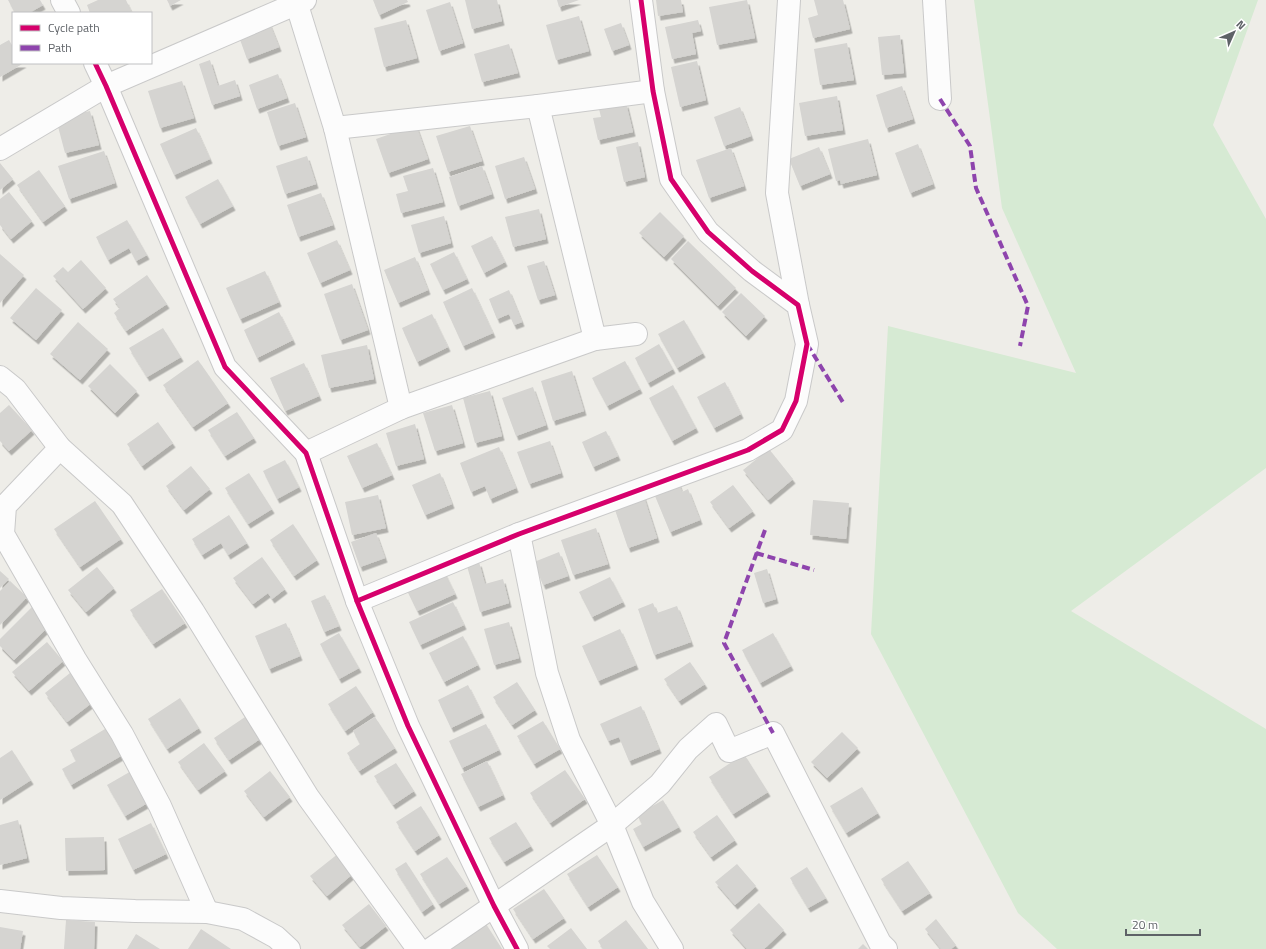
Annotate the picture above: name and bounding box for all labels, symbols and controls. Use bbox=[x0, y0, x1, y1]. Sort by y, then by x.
legend bbox=[12, 12, 152, 64]
north arrow bbox=[1214, 12, 1254, 52]
text: N bbox=[1233, 17, 1249, 33]
text: Cycle path bbox=[48, 18, 100, 37]
text: Path bbox=[48, 38, 72, 57]
scale bar bbox=[1126, 911, 1200, 937]
text: 20 m bbox=[1132, 915, 1158, 934]

